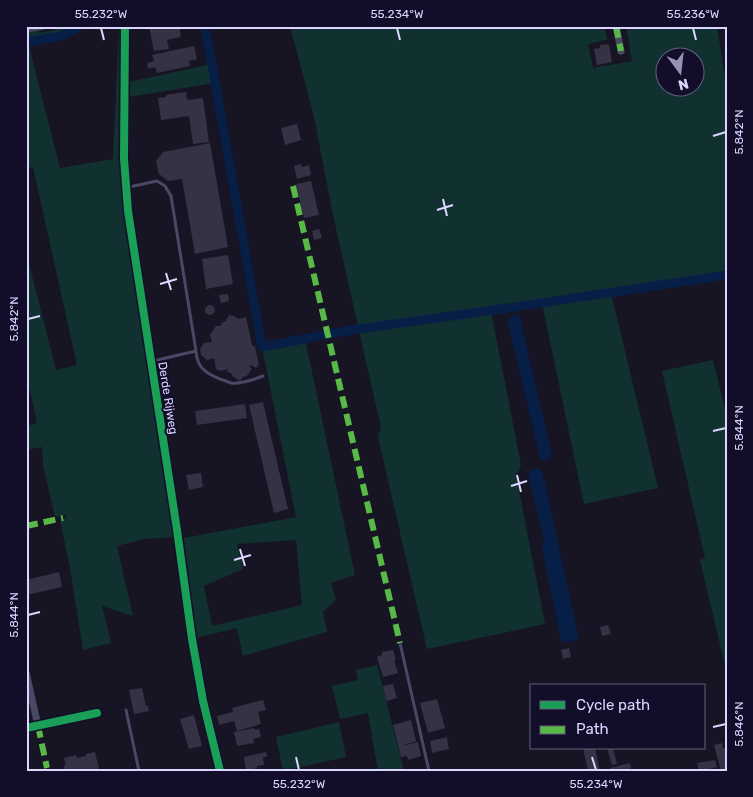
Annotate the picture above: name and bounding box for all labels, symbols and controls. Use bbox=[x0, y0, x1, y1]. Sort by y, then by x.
text: 55.232°W bbox=[75, 7, 128, 21]
text: 55.234°W bbox=[370, 7, 424, 21]
text: 55.236°W bbox=[667, 7, 720, 21]
north arrow bbox=[656, 48, 706, 98]
text: N bbox=[676, 75, 690, 94]
text: 5.842°N bbox=[732, 109, 746, 155]
text: 5.842°N bbox=[7, 296, 21, 342]
street label: Derde Rijweg bbox=[155, 361, 181, 435]
text: 5.844°N bbox=[732, 405, 746, 451]
text: 5.844°N bbox=[7, 592, 21, 638]
legend bbox=[530, 684, 706, 750]
text: Cycle path bbox=[576, 696, 650, 714]
text: 5.846°N bbox=[732, 701, 746, 747]
text: Path bbox=[576, 720, 609, 738]
text: 55.232°W bbox=[273, 777, 326, 791]
text: 55.234°W bbox=[569, 777, 623, 791]

